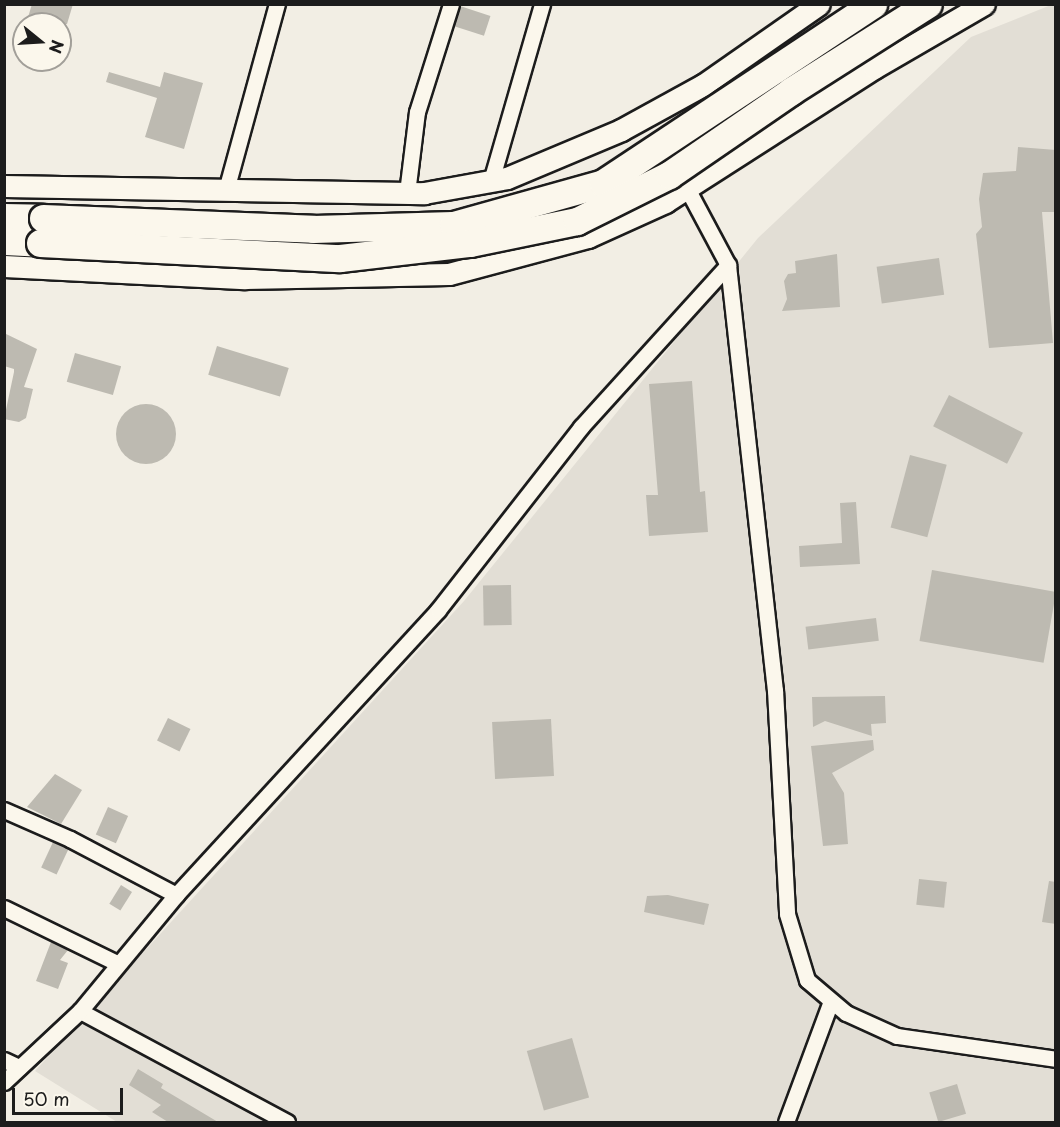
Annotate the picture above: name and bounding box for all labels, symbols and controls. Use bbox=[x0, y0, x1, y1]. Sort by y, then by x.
north arrow bbox=[12, 12, 72, 72]
text: N bbox=[44, 37, 71, 57]
scale bar bbox=[15, 1076, 126, 1114]
text: 50 m bbox=[23, 1085, 70, 1112]

